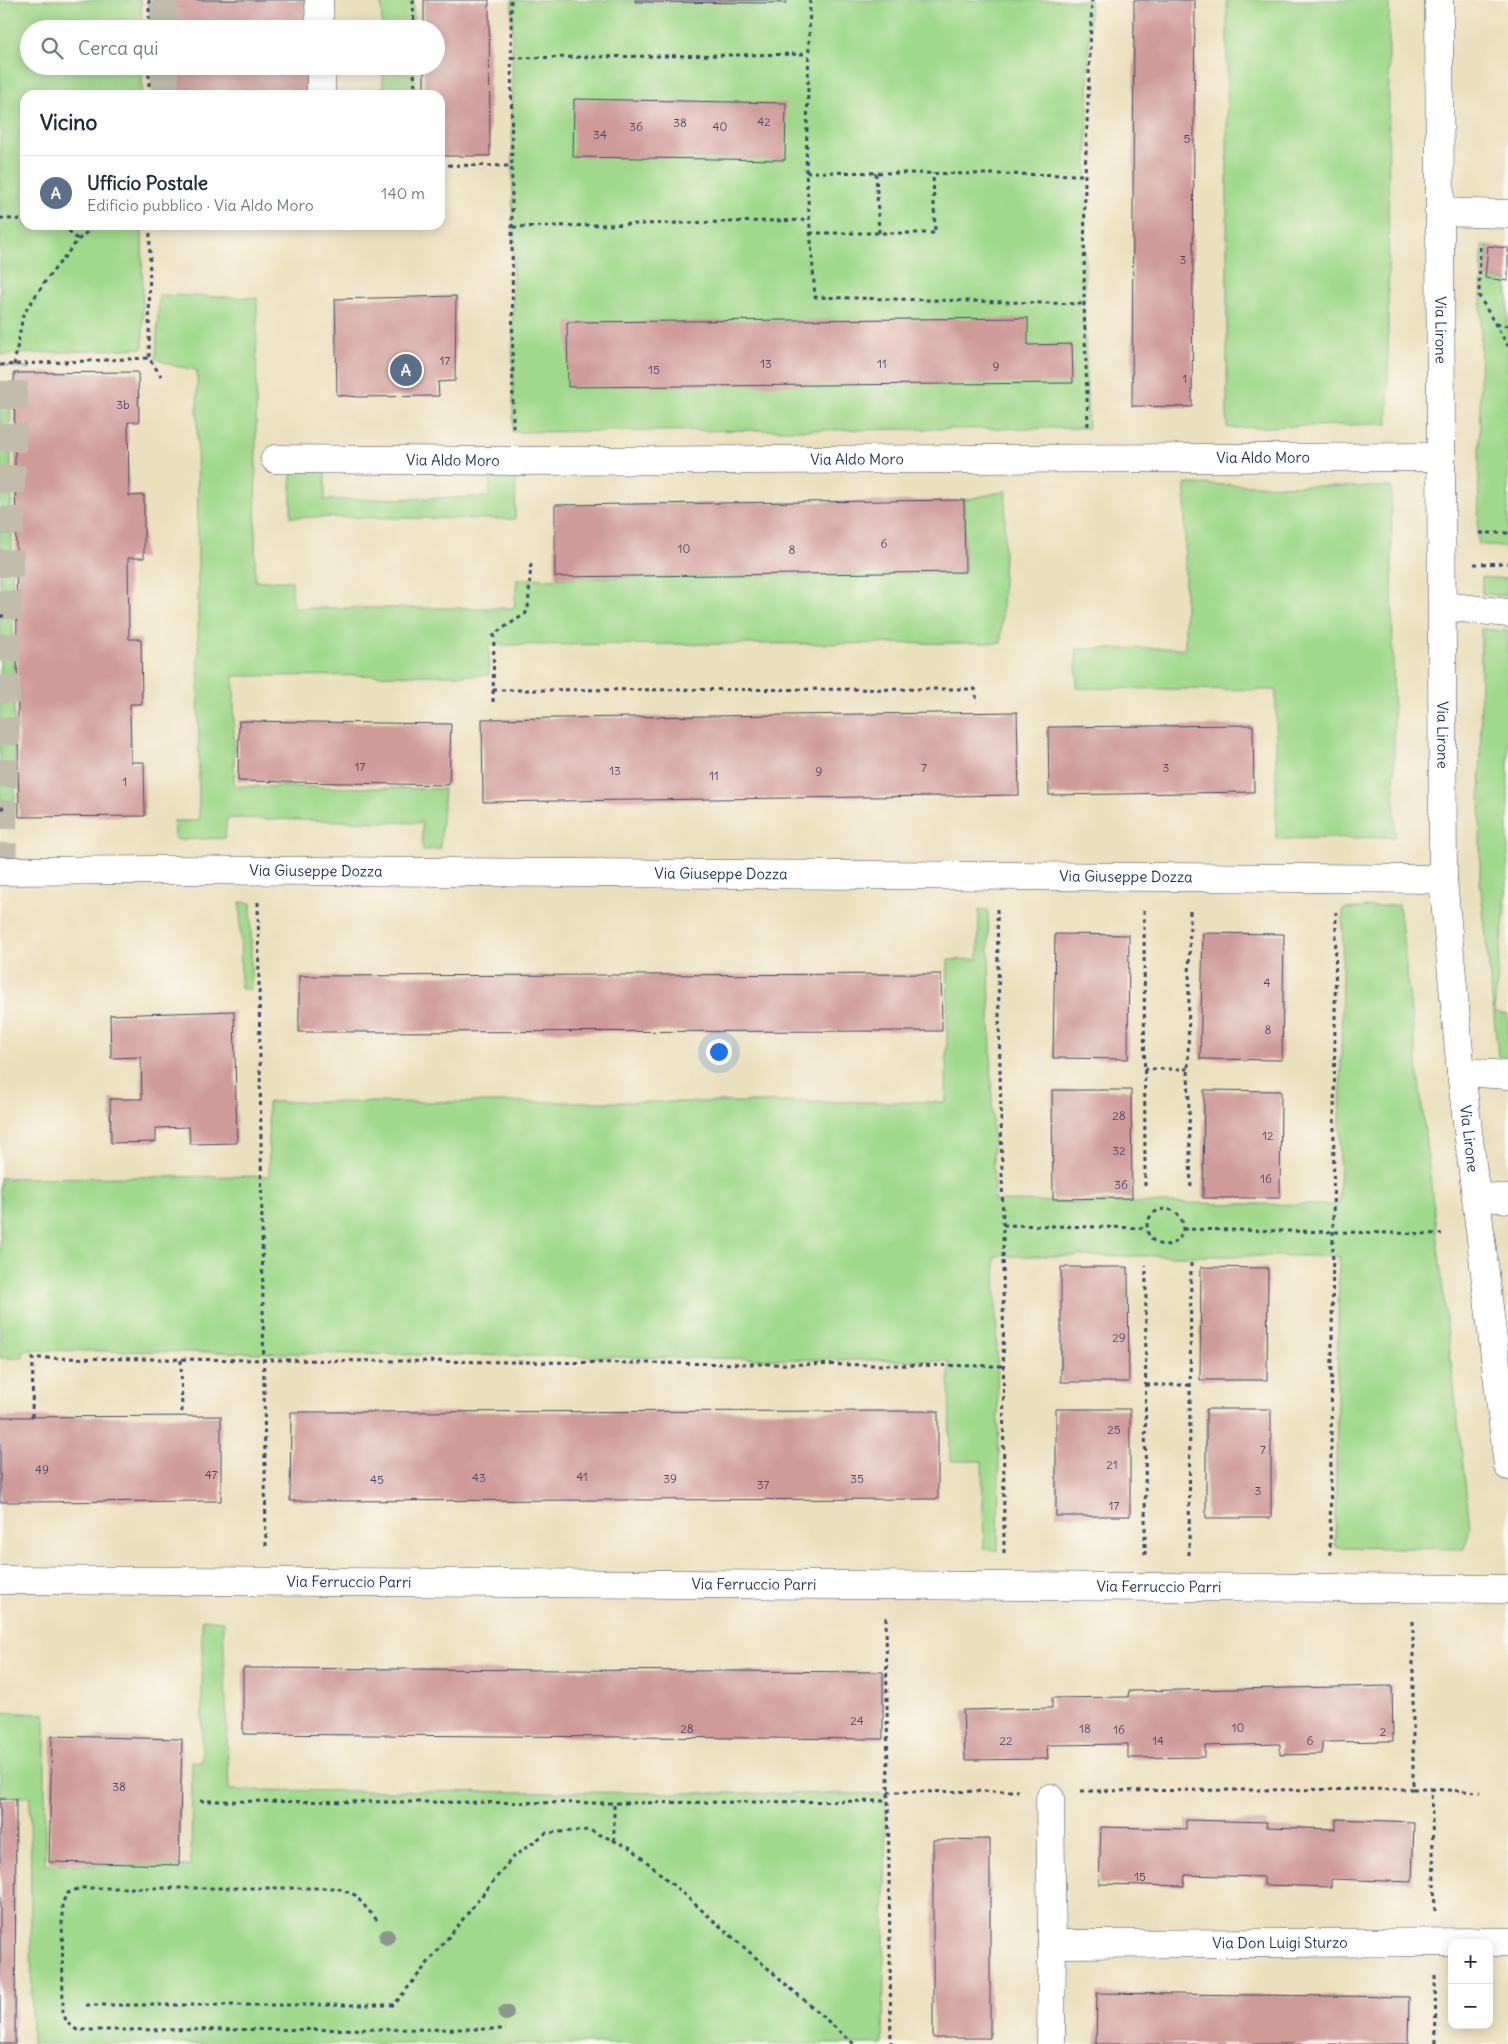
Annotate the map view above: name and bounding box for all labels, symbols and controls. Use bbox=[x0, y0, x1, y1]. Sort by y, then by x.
search box bbox=[20, 20, 445, 75]
icon: search bbox=[38, 34, 66, 62]
text: Cerca qui bbox=[78, 36, 159, 60]
text: Vicino bbox=[40, 109, 97, 136]
house number: 42 bbox=[757, 114, 771, 129]
house number: 38 bbox=[673, 115, 687, 130]
house number: 36 bbox=[629, 119, 643, 134]
house number: 40 bbox=[713, 119, 728, 134]
house number: 34 bbox=[593, 127, 607, 142]
house number: 5 bbox=[1184, 131, 1191, 146]
text: Ufficio Postale bbox=[87, 171, 208, 195]
text: A bbox=[51, 183, 61, 203]
text: 140 m bbox=[381, 183, 425, 203]
text: Edificio pubblico · Via Aldo Moro bbox=[87, 195, 314, 215]
house number: 3 bbox=[1180, 252, 1187, 267]
street label: Via Lirone bbox=[1431, 296, 1451, 364]
pin: A bbox=[390, 351, 422, 389]
house number: 17 bbox=[440, 353, 450, 368]
house number: 13 bbox=[760, 356, 772, 371]
house number: 11 bbox=[877, 356, 887, 371]
house number: 9 bbox=[993, 359, 1000, 374]
house number: 15 bbox=[648, 362, 660, 377]
house number: 1 bbox=[1183, 371, 1187, 386]
house number: 3b bbox=[116, 397, 130, 412]
street label: Via Aldo Moro bbox=[1216, 448, 1310, 467]
street label: Via Aldo Moro bbox=[810, 449, 904, 469]
street label: Via Aldo Moro bbox=[406, 450, 500, 470]
house number: 6 bbox=[881, 536, 888, 551]
house number: 10 bbox=[678, 541, 690, 556]
house number: 8 bbox=[789, 542, 796, 557]
street label: Via Lirone bbox=[1433, 701, 1452, 769]
house number: 17 bbox=[355, 759, 365, 774]
house number: 7 bbox=[921, 760, 927, 775]
house number: 3 bbox=[1163, 760, 1170, 775]
house number: 13 bbox=[609, 763, 621, 778]
house number: 9 bbox=[816, 764, 823, 779]
house number: 11 bbox=[709, 768, 719, 783]
house number: 1 bbox=[123, 774, 127, 789]
street label: Via Giuseppe Dozza bbox=[249, 861, 383, 881]
street label: Via Giuseppe Dozza bbox=[654, 863, 788, 883]
street label: Via Giuseppe Dozza bbox=[1059, 866, 1193, 886]
house number: 4 bbox=[1264, 975, 1271, 990]
house number: 8 bbox=[1265, 1022, 1272, 1037]
your location bbox=[706, 1039, 732, 1065]
street label: Via Lirone bbox=[1456, 1104, 1483, 1173]
house number: 28 bbox=[1112, 1108, 1126, 1123]
house number: 12 bbox=[1262, 1128, 1274, 1143]
house number: 32 bbox=[1112, 1143, 1126, 1158]
house number: 16 bbox=[1260, 1171, 1272, 1186]
house number: 36 bbox=[1114, 1177, 1128, 1192]
house number: 29 bbox=[1112, 1330, 1126, 1345]
house number: 25 bbox=[1107, 1422, 1121, 1437]
house number: 7 bbox=[1260, 1442, 1266, 1457]
house number: 21 bbox=[1106, 1457, 1118, 1472]
house number: 49 bbox=[35, 1462, 49, 1477]
house number: 47 bbox=[205, 1467, 217, 1482]
house number: 41 bbox=[576, 1469, 588, 1484]
house number: 43 bbox=[472, 1470, 486, 1485]
house number: 39 bbox=[663, 1471, 677, 1486]
house number: 35 bbox=[850, 1471, 864, 1486]
house number: 45 bbox=[370, 1472, 384, 1487]
house number: 37 bbox=[757, 1477, 769, 1492]
house number: 3 bbox=[1255, 1483, 1262, 1498]
house number: 17 bbox=[1109, 1498, 1119, 1513]
street label: Via Ferruccio Parri bbox=[286, 1572, 412, 1591]
street label: Via Ferruccio Parri bbox=[691, 1574, 817, 1594]
street label: Via Ferruccio Parri bbox=[1096, 1577, 1222, 1596]
house number: 24 bbox=[850, 1713, 864, 1728]
house number: 10 bbox=[1232, 1720, 1244, 1735]
house number: 28 bbox=[680, 1721, 694, 1736]
house number: 18 bbox=[1079, 1721, 1091, 1736]
house number: 16 bbox=[1113, 1722, 1125, 1737]
house number: 2 bbox=[1380, 1724, 1387, 1739]
house number: 22 bbox=[999, 1733, 1013, 1748]
house number: 14 bbox=[1152, 1733, 1164, 1748]
house number: 6 bbox=[1307, 1733, 1314, 1748]
house number: 38 bbox=[112, 1779, 126, 1794]
house number: 15 bbox=[1134, 1869, 1146, 1884]
street label: Via Don Luigi Sturzo bbox=[1212, 1933, 1348, 1952]
map controls bbox=[1448, 1939, 1493, 2029]
button: + bbox=[1448, 1939, 1493, 1984]
button: − bbox=[1448, 1984, 1493, 2029]

